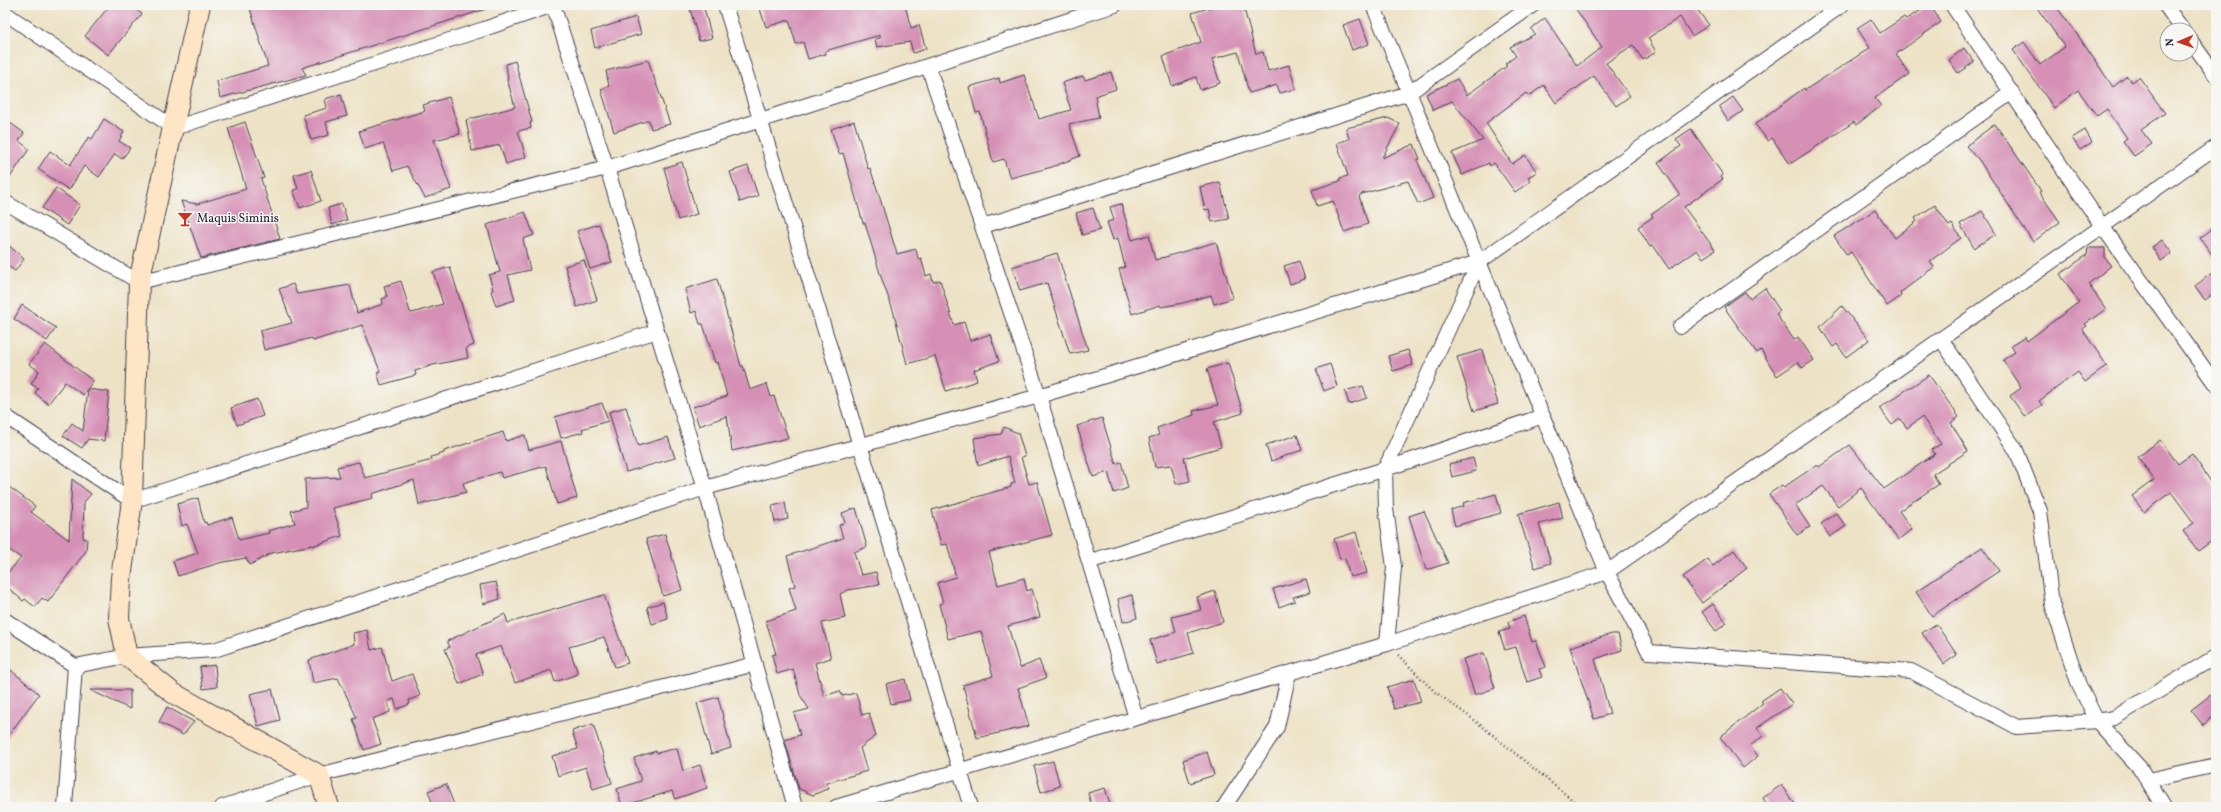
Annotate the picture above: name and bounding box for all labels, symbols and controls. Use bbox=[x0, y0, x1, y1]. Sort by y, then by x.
north arrow bbox=[2159, 22, 2199, 62]
text: N bbox=[2163, 38, 2178, 47]
bar icon: Maquis Siminis bbox=[176, 210, 194, 228]
place label: Maquis Siminis bbox=[197, 211, 279, 227]

